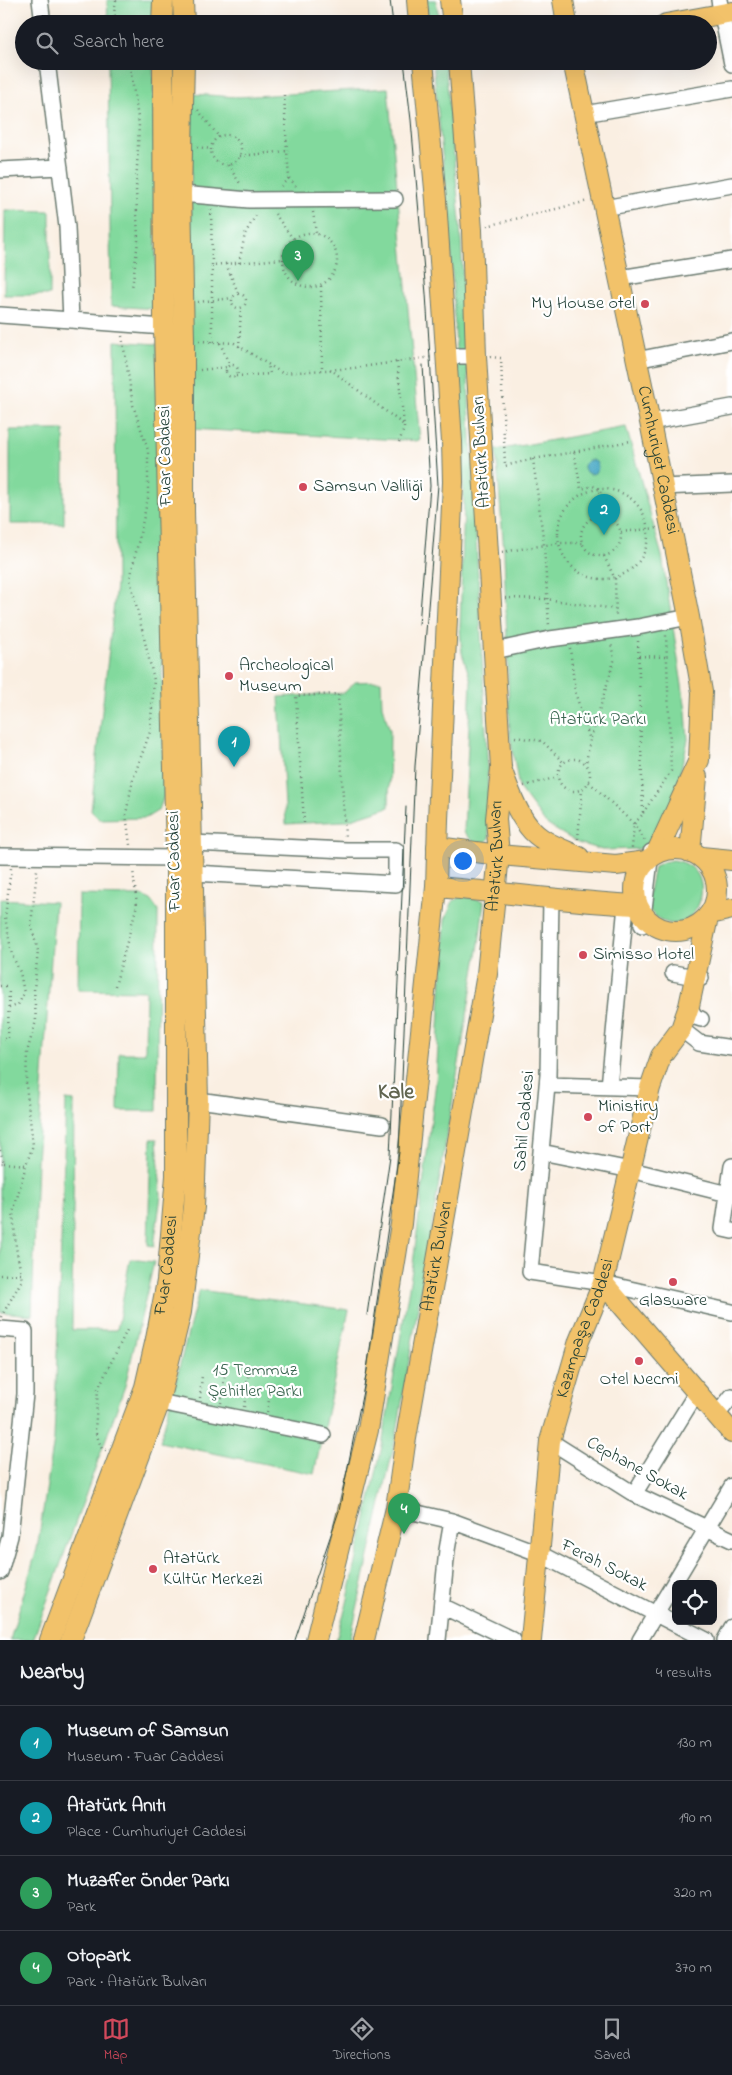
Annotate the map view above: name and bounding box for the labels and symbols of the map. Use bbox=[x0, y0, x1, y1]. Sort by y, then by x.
pin: 3 bbox=[282, 240, 314, 281]
place label: My House otel bbox=[531, 291, 635, 317]
marker: My House otel bbox=[639, 298, 651, 310]
street label: Cumhuriyet Caddesi bbox=[630, 384, 685, 537]
street label: Atatürk Bulvarı bbox=[466, 395, 498, 509]
street label: Fuar Caddesi bbox=[152, 405, 180, 508]
place label: Samsun Valiliği bbox=[313, 474, 423, 501]
marker: Samsun Valiliği bbox=[297, 481, 309, 493]
pin: 2 bbox=[588, 494, 620, 535]
place label: Archeological Museum bbox=[239, 653, 334, 700]
marker: Archeological Museum bbox=[223, 670, 235, 682]
park label: Atatürk Parkı bbox=[550, 707, 646, 733]
pin: 1 bbox=[218, 726, 250, 767]
street label: Atatürk Bulvarı bbox=[480, 799, 512, 913]
street label: Fuar Caddesi bbox=[161, 810, 189, 913]
your location bbox=[450, 848, 476, 874]
place label: Simisso Hotel bbox=[593, 942, 694, 968]
marker: Simisso Hotel bbox=[577, 949, 589, 961]
street label: Sahil Caddesi bbox=[508, 1070, 542, 1172]
district label: Kale bbox=[378, 1077, 415, 1109]
place label: Ministiry of Port bbox=[598, 1094, 658, 1141]
marker: Ministiry of Port bbox=[582, 1111, 594, 1123]
street label: Atatürk Bulvarı bbox=[415, 1199, 460, 1314]
street label: Fuar Caddesi bbox=[148, 1214, 186, 1319]
street label: Kazımpaşa Caddesi bbox=[550, 1256, 621, 1402]
marker: Glasware bbox=[667, 1276, 679, 1288]
place label: Glasware bbox=[639, 1288, 708, 1314]
marker: Otel Necmi bbox=[633, 1355, 645, 1367]
park label: 15 Temmuz Şehitler Parkı bbox=[208, 1358, 302, 1405]
place label: Otel Necmi bbox=[600, 1367, 678, 1393]
street label: Cephane Sokak bbox=[581, 1430, 693, 1508]
pin: 4 bbox=[388, 1493, 420, 1534]
street label: Ferah Sokak bbox=[555, 1533, 652, 1599]
place label: Atatürk Kültür Merkezi bbox=[163, 1546, 263, 1593]
marker: Atatürk Kültür Merkezi bbox=[147, 1563, 159, 1575]

